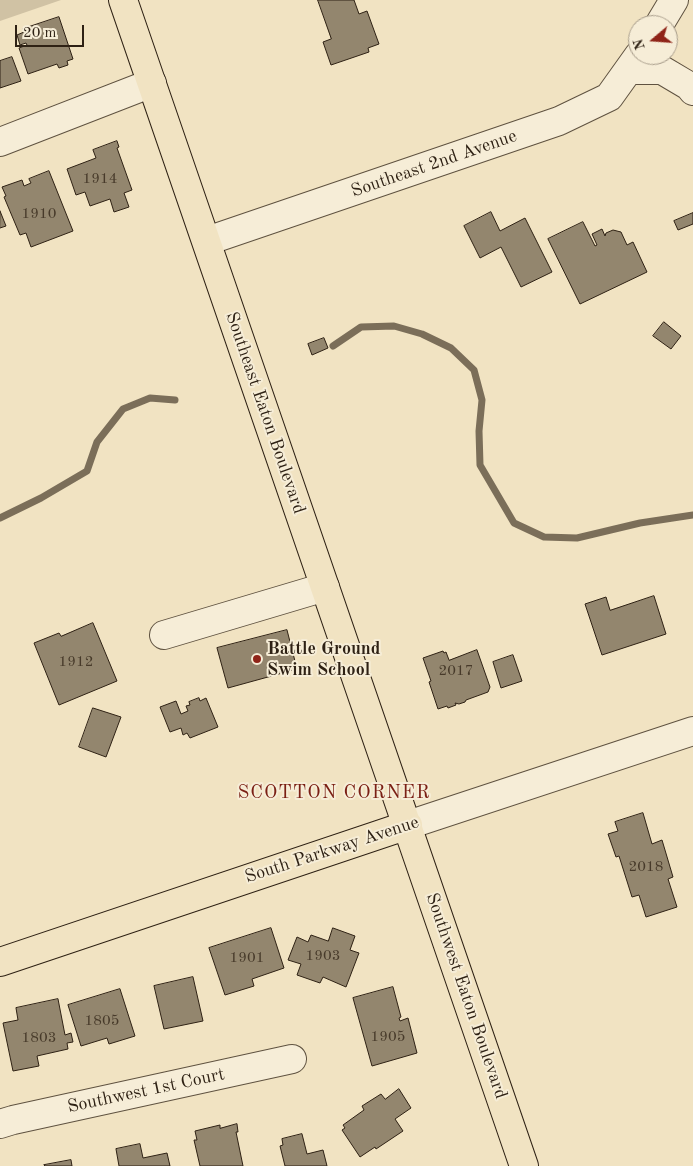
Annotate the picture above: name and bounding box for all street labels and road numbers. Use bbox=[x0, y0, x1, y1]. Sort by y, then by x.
street label: Southeast 2nd Avenue bbox=[348, 125, 520, 203]
street label: Southeast Eaton Boulevard bbox=[220, 309, 310, 517]
street label: South Parkway Avenue bbox=[242, 812, 422, 888]
street label: Southwest Eaton Boulevard bbox=[421, 890, 511, 1102]
street label: Southwest 1st Court bbox=[65, 1064, 227, 1118]

